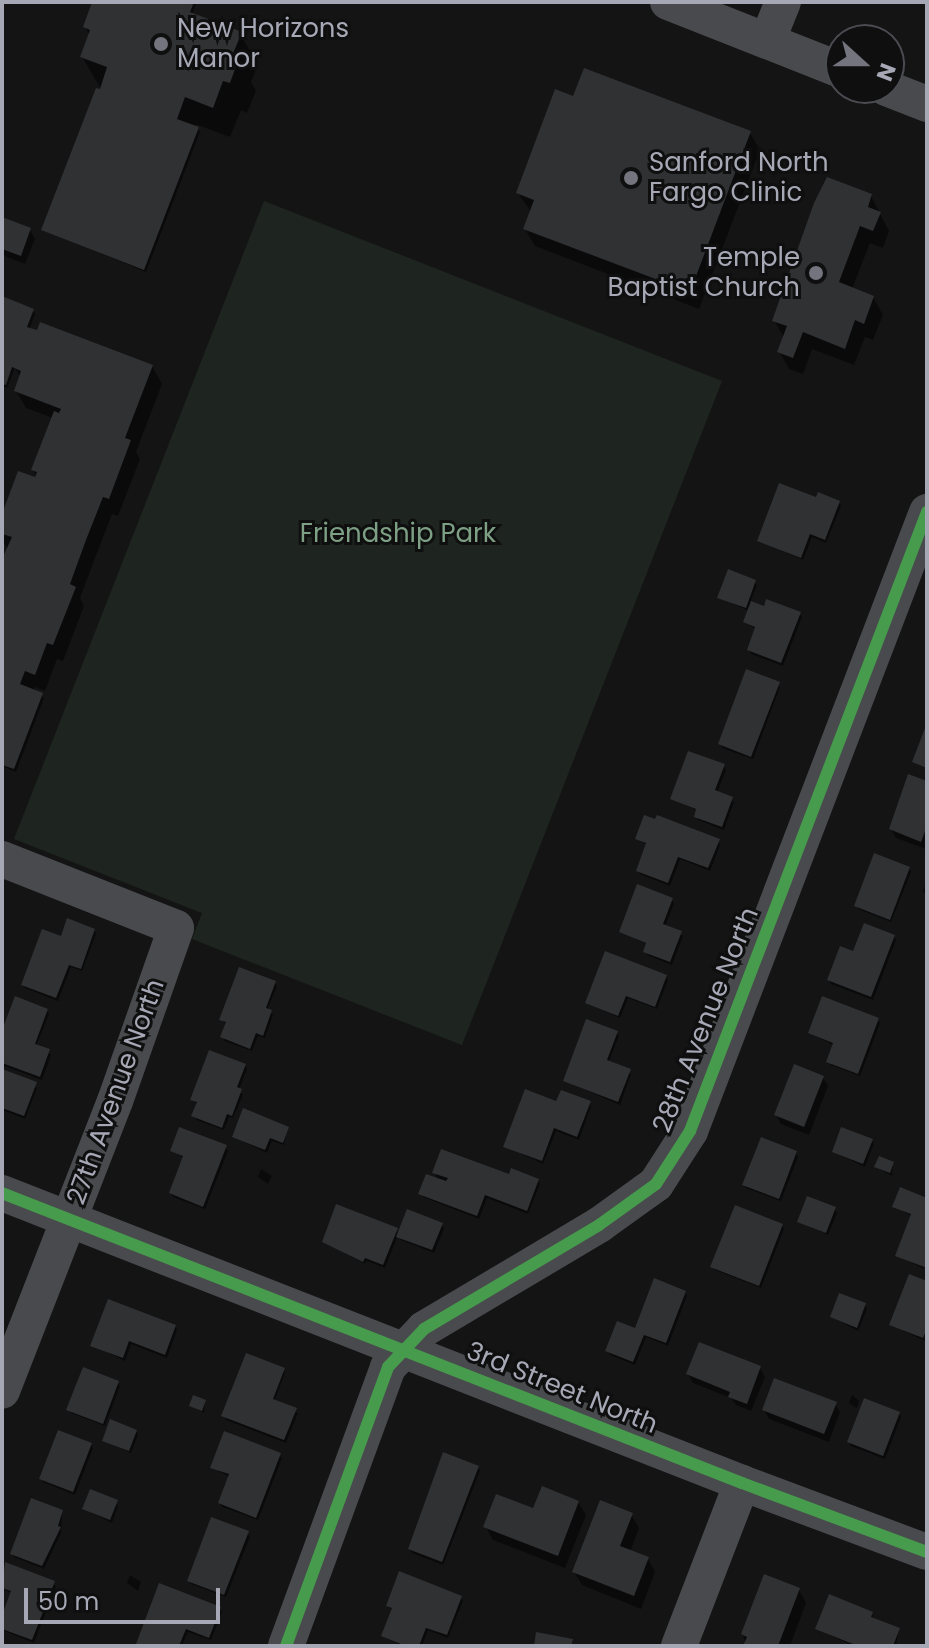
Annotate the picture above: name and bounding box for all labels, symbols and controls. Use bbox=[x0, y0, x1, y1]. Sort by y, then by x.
place label: New Horizons Manor bbox=[177, 13, 349, 74]
north arrow bbox=[825, 24, 905, 104]
marker: New Horizons Manor bbox=[152, 35, 170, 53]
text: N bbox=[869, 59, 903, 85]
place label: Sanford North Fargo Clinic bbox=[649, 147, 829, 208]
marker: Sanford North Fargo Clinic bbox=[620, 167, 642, 189]
place label: Temple Baptist Church bbox=[608, 242, 800, 304]
marker: Temple Baptist Church bbox=[807, 264, 825, 282]
park label: Friendship Park bbox=[300, 518, 496, 550]
street label: 28th Avenue North bbox=[647, 903, 765, 1137]
street label: 27th Avenue North bbox=[61, 975, 171, 1209]
street label: 3rd Street North bbox=[462, 1335, 662, 1441]
scale bar bbox=[28, 1572, 224, 1622]
text: 50 m bbox=[38, 1585, 99, 1618]

